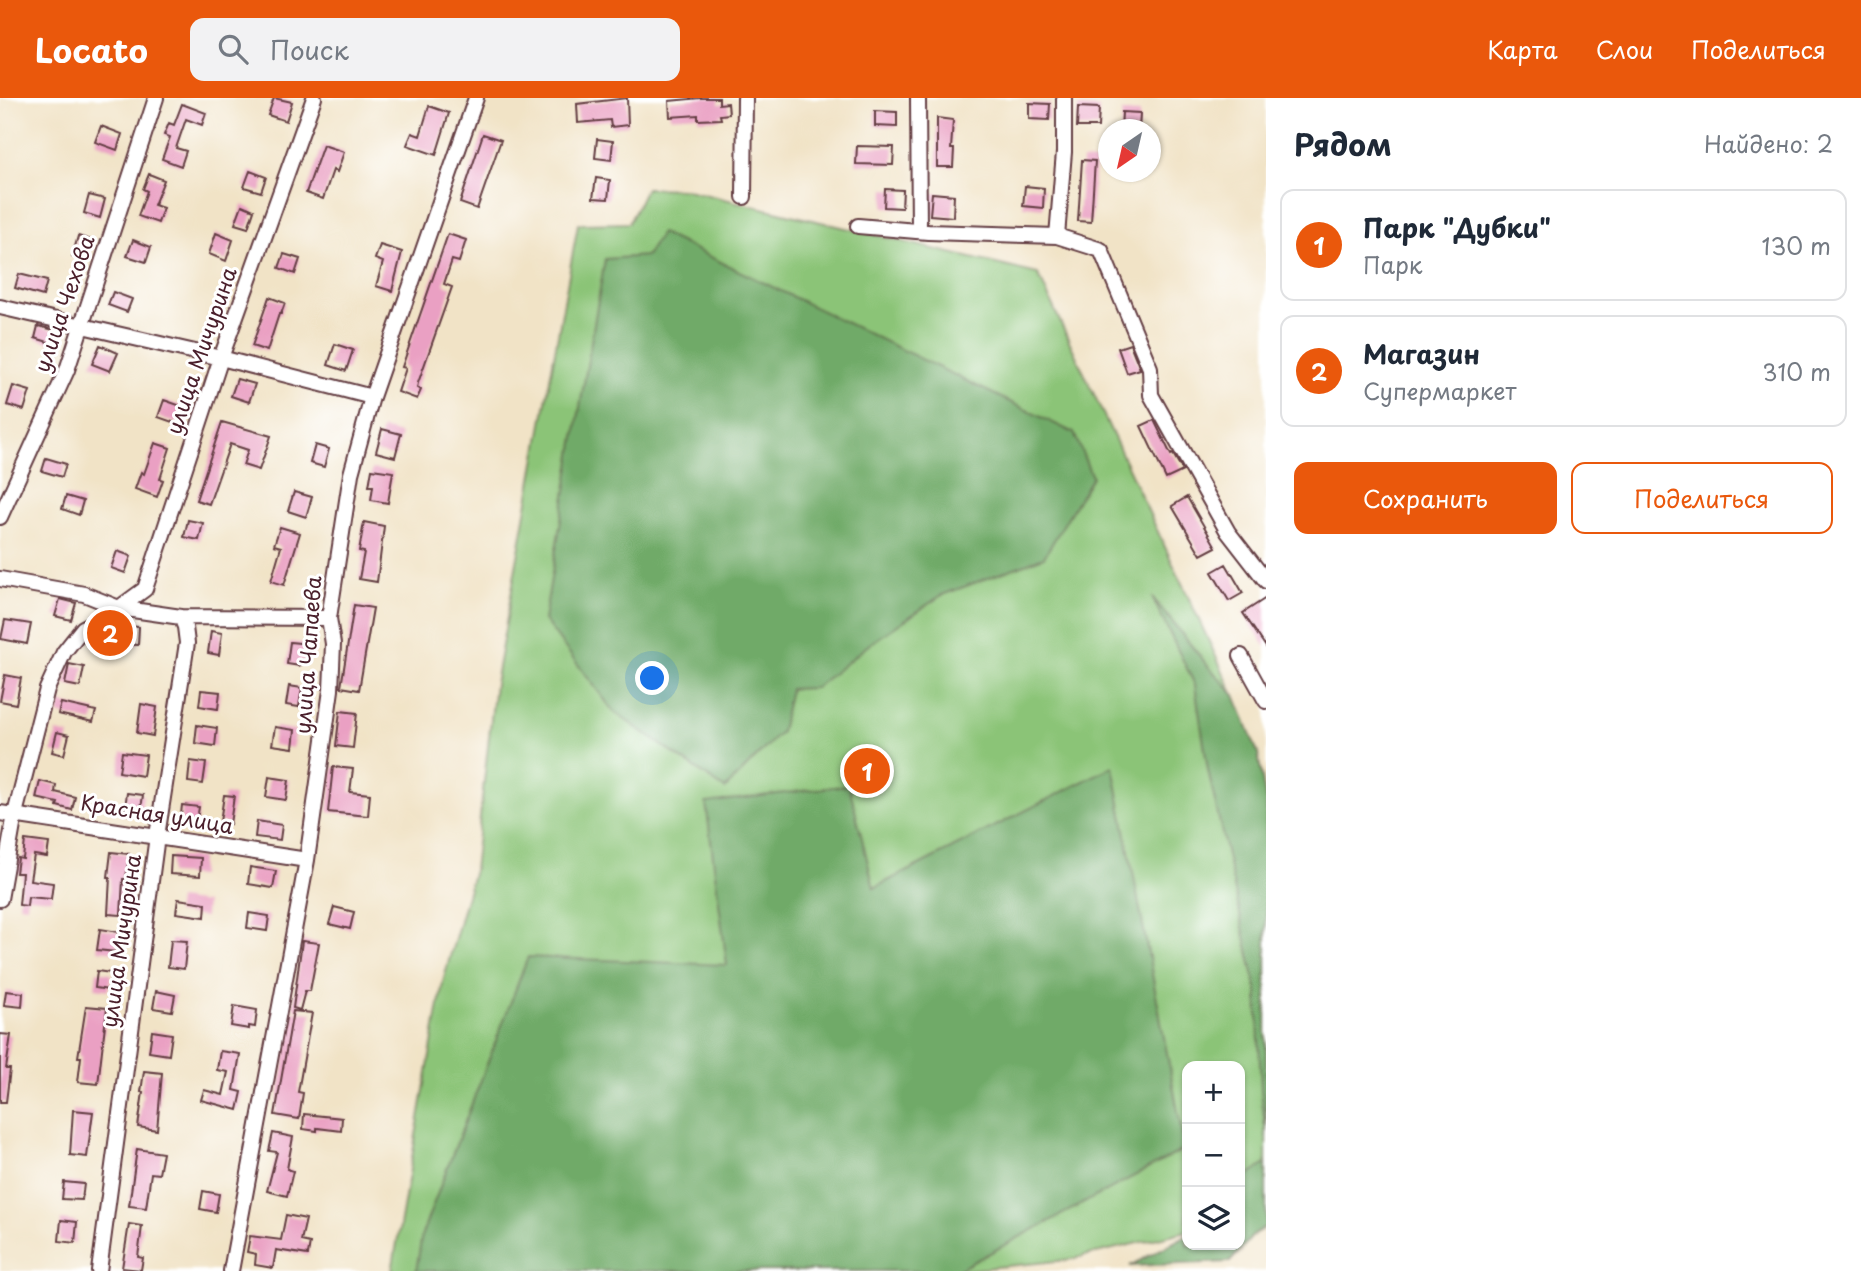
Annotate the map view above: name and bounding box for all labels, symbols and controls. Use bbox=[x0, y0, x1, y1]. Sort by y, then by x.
search box bbox=[190, 18, 680, 81]
text: Locato bbox=[35, 24, 148, 74]
icon: search bbox=[214, 30, 252, 68]
text: Поиск bbox=[270, 30, 349, 69]
text: Карта bbox=[1487, 31, 1558, 67]
text: Слои bbox=[1596, 31, 1653, 67]
text: Поделиться bbox=[1691, 31, 1826, 67]
north arrow bbox=[1098, 119, 1161, 182]
text: Рядом bbox=[1294, 121, 1392, 166]
text: Найдено: 2 bbox=[1704, 126, 1833, 161]
text: Парк "Дубки" bbox=[1363, 208, 1551, 247]
text: 1 bbox=[1314, 228, 1325, 263]
text: 130 m bbox=[1761, 228, 1831, 263]
street label: улица Чехова bbox=[25, 231, 102, 376]
text: Парк bbox=[1363, 247, 1422, 282]
street label: улица Мичурина bbox=[156, 262, 244, 438]
text: Магазин bbox=[1363, 334, 1480, 373]
text: 2 bbox=[1311, 354, 1327, 389]
text: 310 m bbox=[1762, 354, 1831, 389]
text: Супермаркет bbox=[1363, 373, 1517, 408]
button: Сохранить bbox=[1294, 462, 1557, 534]
button: Поделиться bbox=[1571, 462, 1833, 534]
street label: улица Чапаева bbox=[286, 575, 328, 735]
pin: 2 bbox=[87, 607, 133, 659]
your location bbox=[635, 661, 669, 695]
pin: 1 bbox=[844, 745, 890, 797]
street label: Красная улица bbox=[79, 785, 237, 841]
street label: улица Мичурина bbox=[92, 851, 148, 1030]
map controls bbox=[1182, 1061, 1245, 1250]
button: + bbox=[1182, 1061, 1245, 1124]
button: − bbox=[1182, 1124, 1245, 1187]
button: layers bbox=[1182, 1187, 1245, 1250]

